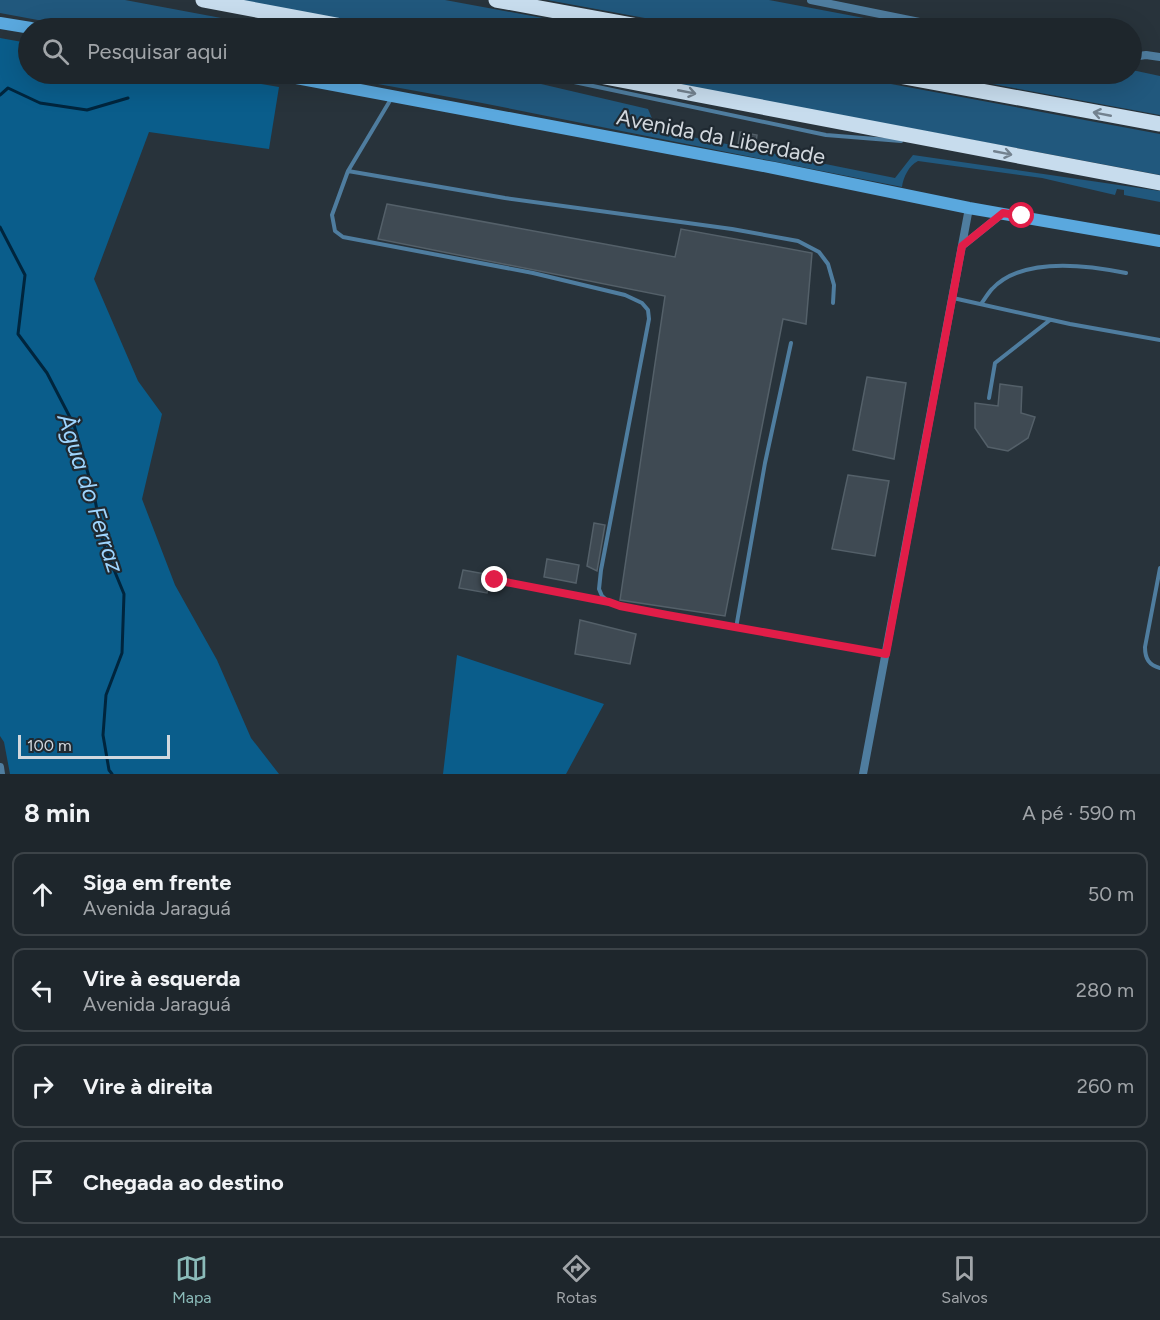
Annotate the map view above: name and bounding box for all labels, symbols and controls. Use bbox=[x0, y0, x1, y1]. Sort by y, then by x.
search box bbox=[18, 18, 1142, 84]
icon: search bbox=[39, 35, 72, 68]
text: Pesquisar aqui bbox=[87, 38, 228, 65]
one-way arrow bbox=[677, 87, 697, 98]
street label: Avenida da Liberdade bbox=[614, 104, 828, 170]
one-way arrow bbox=[1093, 108, 1113, 119]
one-way arrow bbox=[992, 147, 1012, 158]
route start bbox=[1008, 202, 1034, 228]
water label: Àgua do Ferraz bbox=[51, 409, 131, 577]
route end bbox=[481, 566, 507, 592]
scale bar bbox=[18, 732, 170, 760]
text: 100 m bbox=[27, 736, 72, 755]
text: 8 min bbox=[24, 797, 90, 829]
text: A pé · 590 m bbox=[1022, 801, 1136, 825]
text: Siga em frente bbox=[83, 869, 231, 896]
icon: ahead bbox=[26, 878, 59, 911]
text: 50 m bbox=[1088, 882, 1134, 906]
text: Avenida Jaraguá bbox=[83, 896, 231, 920]
text: Vire à esquerda bbox=[83, 965, 241, 992]
icon: left bbox=[26, 974, 59, 1007]
text: 280 m bbox=[1076, 978, 1134, 1002]
text: Avenida Jaraguá bbox=[83, 992, 231, 1016]
icon: right bbox=[26, 1070, 59, 1103]
text: Vire à direita bbox=[83, 1073, 213, 1100]
text: 260 m bbox=[1077, 1074, 1134, 1098]
icon: arrive bbox=[26, 1166, 59, 1199]
text: Chegada ao destino bbox=[83, 1169, 284, 1196]
tab: Mapa bbox=[172, 1252, 212, 1307]
tab: Rotas bbox=[556, 1252, 597, 1307]
tab: Salvos bbox=[941, 1252, 988, 1307]

